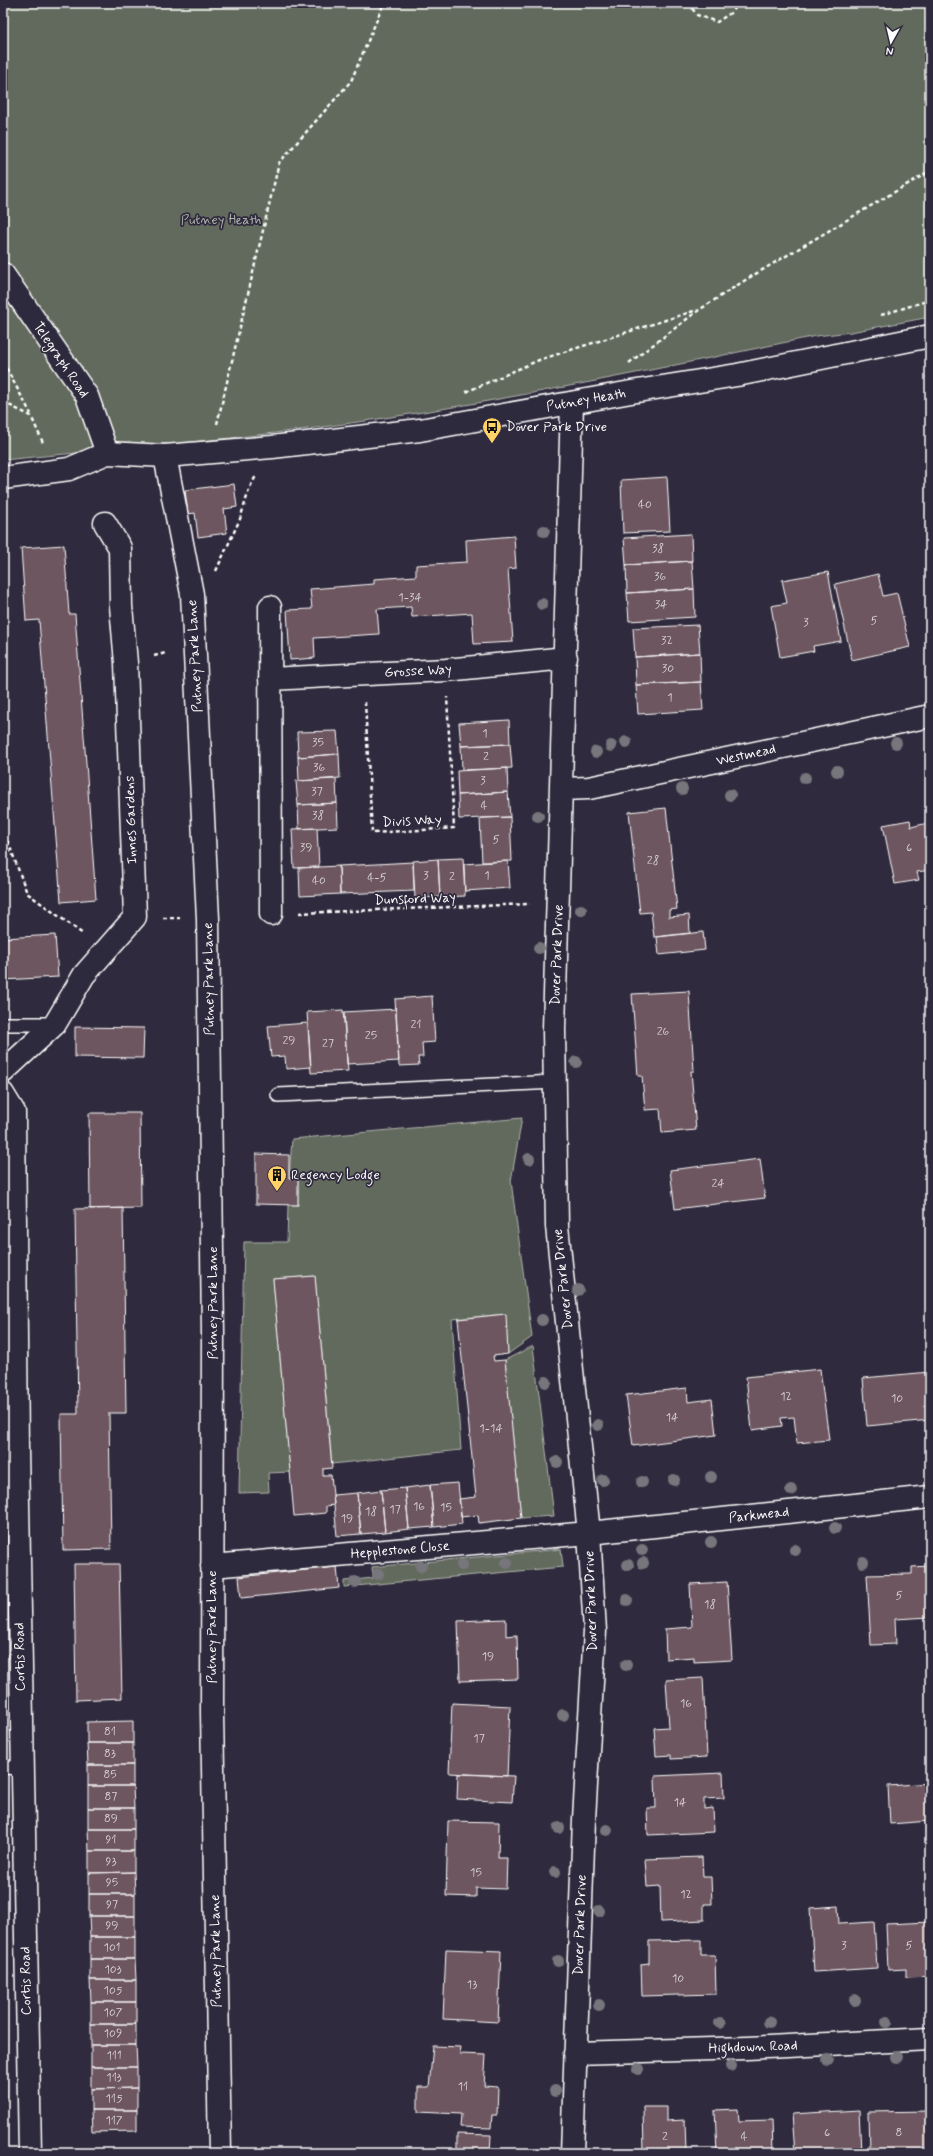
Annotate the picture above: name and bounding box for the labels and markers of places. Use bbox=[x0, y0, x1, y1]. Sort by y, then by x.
bus stop icon: Dover Park Drive bbox=[481, 416, 503, 444]
place label: Dover Park Drive bbox=[506, 418, 607, 436]
building icon: Regency Lodge bbox=[266, 1164, 288, 1192]
place label: Regency Lodge bbox=[291, 1166, 380, 1186]

